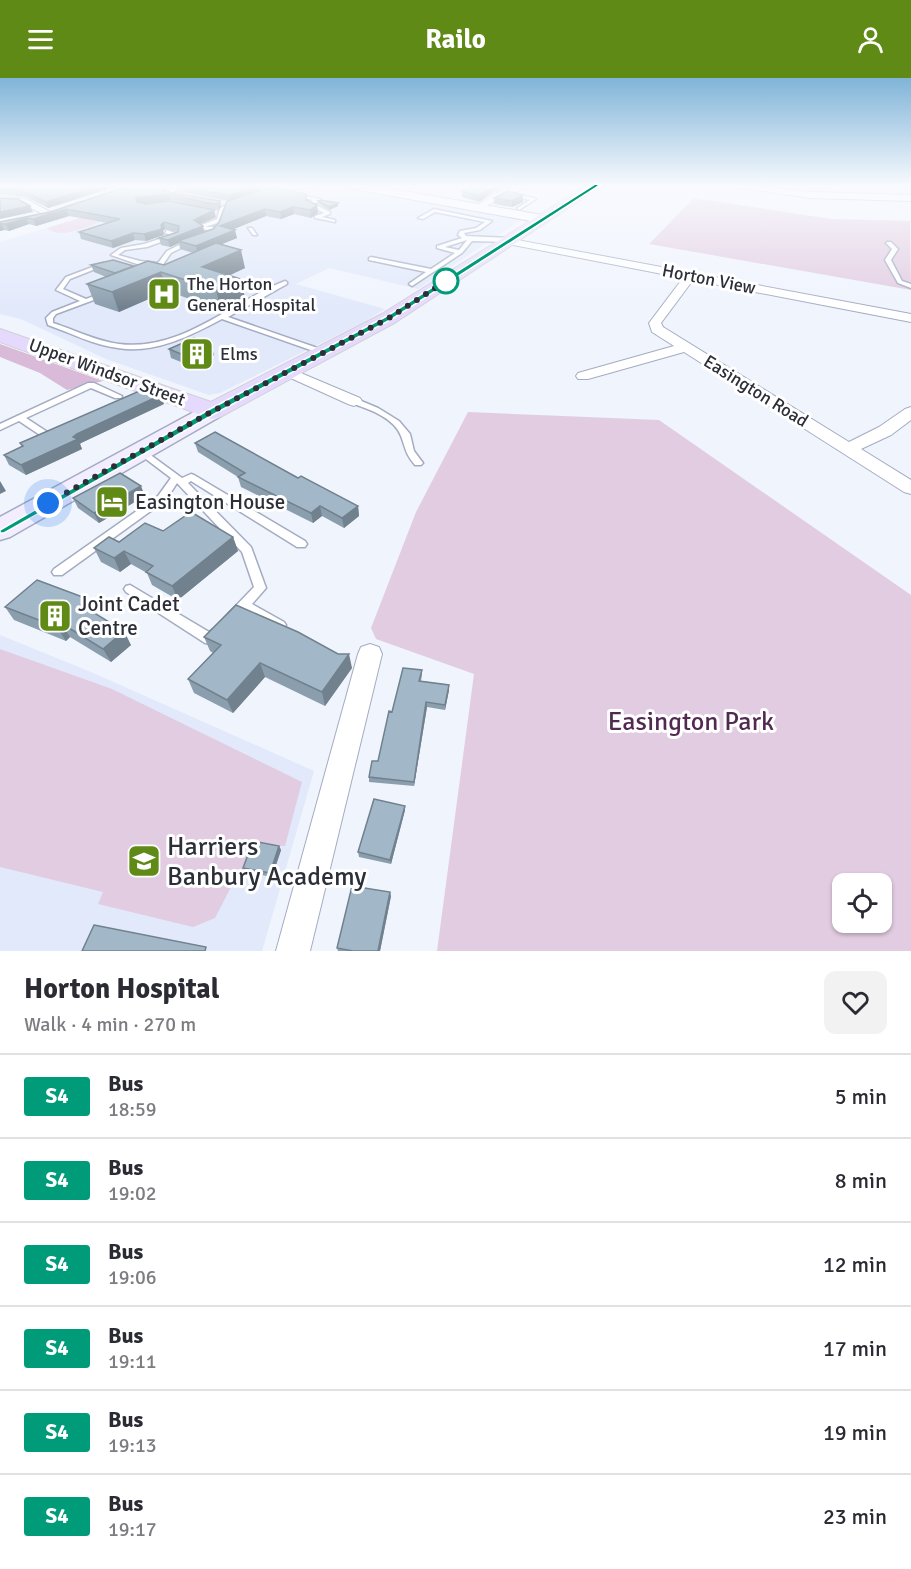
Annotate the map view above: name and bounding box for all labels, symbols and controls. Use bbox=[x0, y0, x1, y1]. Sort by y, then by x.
icon: menu bbox=[24, 23, 57, 56]
text: Railo bbox=[425, 23, 486, 56]
icon: person bbox=[854, 23, 887, 56]
street label: Horton View bbox=[660, 259, 758, 299]
unlabelled marker bbox=[433, 268, 459, 294]
place label: The Horton General Hospital bbox=[187, 273, 316, 316]
hospital icon: The Horton General Hospital bbox=[146, 276, 182, 312]
street label: Upper Windsor Street bbox=[26, 333, 188, 411]
building icon: Elms bbox=[179, 336, 215, 372]
place label: Elms bbox=[220, 343, 258, 365]
street label: Easington Road bbox=[700, 350, 812, 432]
hotel icon: Easington House bbox=[94, 484, 130, 520]
your location bbox=[33, 488, 63, 518]
place label: Easington House bbox=[135, 489, 285, 515]
place label: Joint Cadet Centre bbox=[78, 591, 180, 641]
building icon: Joint Cadet Centre bbox=[37, 598, 73, 634]
park label: Easington Park bbox=[608, 706, 774, 738]
place label: Harriers Banbury Academy bbox=[167, 831, 366, 893]
school or university icon: Harriers Banbury Academy bbox=[126, 843, 162, 879]
map controls bbox=[832, 873, 892, 933]
button: locate bbox=[832, 873, 892, 933]
button: heart bbox=[824, 971, 887, 1034]
text: Horton Hospital bbox=[24, 972, 220, 1006]
text: Walk · 4 min · 270 m bbox=[24, 1012, 196, 1037]
text: Bus bbox=[108, 1070, 143, 1097]
text: S4 bbox=[45, 1083, 69, 1109]
text: 5 min bbox=[835, 1083, 887, 1110]
text: 18:59 bbox=[108, 1097, 157, 1122]
text: Bus bbox=[108, 1154, 143, 1181]
text: S4 bbox=[45, 1167, 69, 1193]
text: 8 min bbox=[835, 1167, 887, 1194]
text: 19:02 bbox=[108, 1181, 157, 1206]
text: Bus bbox=[108, 1238, 143, 1265]
text: S4 bbox=[45, 1251, 69, 1277]
text: 12 min bbox=[823, 1251, 887, 1278]
text: 19:06 bbox=[108, 1265, 157, 1290]
text: Bus bbox=[108, 1322, 143, 1349]
text: S4 bbox=[45, 1335, 69, 1361]
text: 17 min bbox=[823, 1335, 887, 1362]
text: 19:11 bbox=[108, 1349, 157, 1374]
text: Bus bbox=[108, 1406, 143, 1433]
text: S4 bbox=[45, 1419, 69, 1445]
text: 19 min bbox=[823, 1419, 887, 1446]
text: 19:13 bbox=[108, 1433, 157, 1458]
text: Bus bbox=[108, 1490, 143, 1517]
text: S4 bbox=[45, 1503, 69, 1529]
text: 23 min bbox=[823, 1503, 887, 1530]
text: 19:17 bbox=[108, 1517, 157, 1542]

